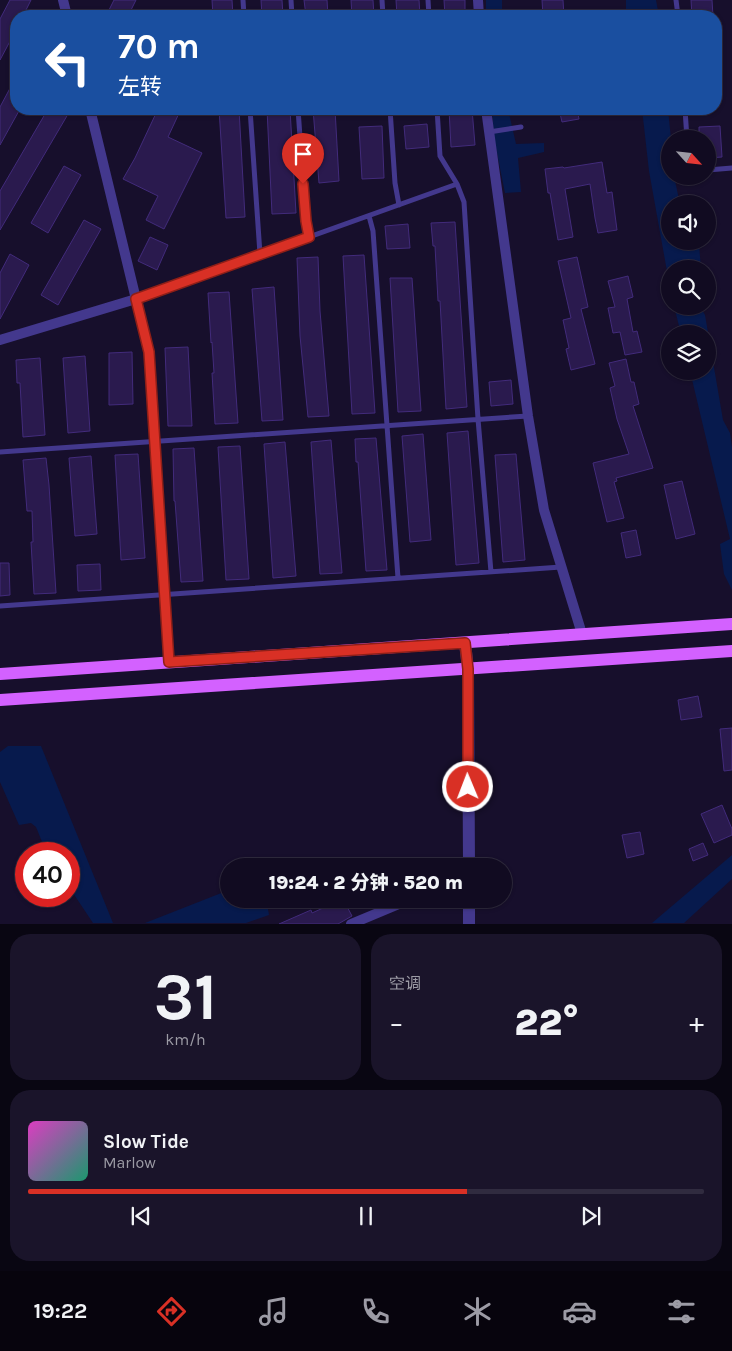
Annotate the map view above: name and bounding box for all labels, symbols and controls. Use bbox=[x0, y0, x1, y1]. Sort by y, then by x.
text: 70 m bbox=[118, 26, 200, 67]
icon: left bbox=[35, 30, 100, 95]
text: 左转 bbox=[118, 74, 162, 100]
north arrow bbox=[661, 130, 716, 185]
map controls bbox=[661, 130, 716, 380]
pin bbox=[282, 133, 324, 184]
icon: arrive bbox=[289, 140, 317, 168]
button: sound bbox=[661, 195, 716, 250]
button: search bbox=[661, 260, 716, 315]
button: layers bbox=[661, 325, 716, 380]
position arrow bbox=[441, 760, 493, 812]
speed limit sign: 40 bbox=[15, 842, 80, 907]
text: 19:24 · 2 分钟 · 520 m bbox=[269, 872, 463, 894]
text: 31 bbox=[154, 959, 217, 1035]
text: 空调 bbox=[389, 974, 421, 993]
text: 22° bbox=[514, 1000, 579, 1045]
text: − bbox=[389, 1006, 404, 1039]
text: + bbox=[689, 1006, 704, 1039]
text: km/h bbox=[165, 1030, 206, 1049]
text: Slow Tide bbox=[103, 1131, 189, 1153]
text: Marlow bbox=[103, 1153, 156, 1172]
icon: previous bbox=[127, 1202, 155, 1230]
icon: pause bbox=[352, 1202, 380, 1230]
icon: next bbox=[577, 1202, 605, 1230]
icon: directions bbox=[154, 1294, 189, 1329]
icon: music bbox=[256, 1294, 291, 1329]
icon: phone bbox=[358, 1294, 393, 1329]
icon: climate bbox=[460, 1294, 495, 1329]
icon: car bbox=[562, 1294, 597, 1329]
icon: filters bbox=[664, 1294, 699, 1329]
text: 19:22 bbox=[33, 1298, 87, 1324]

